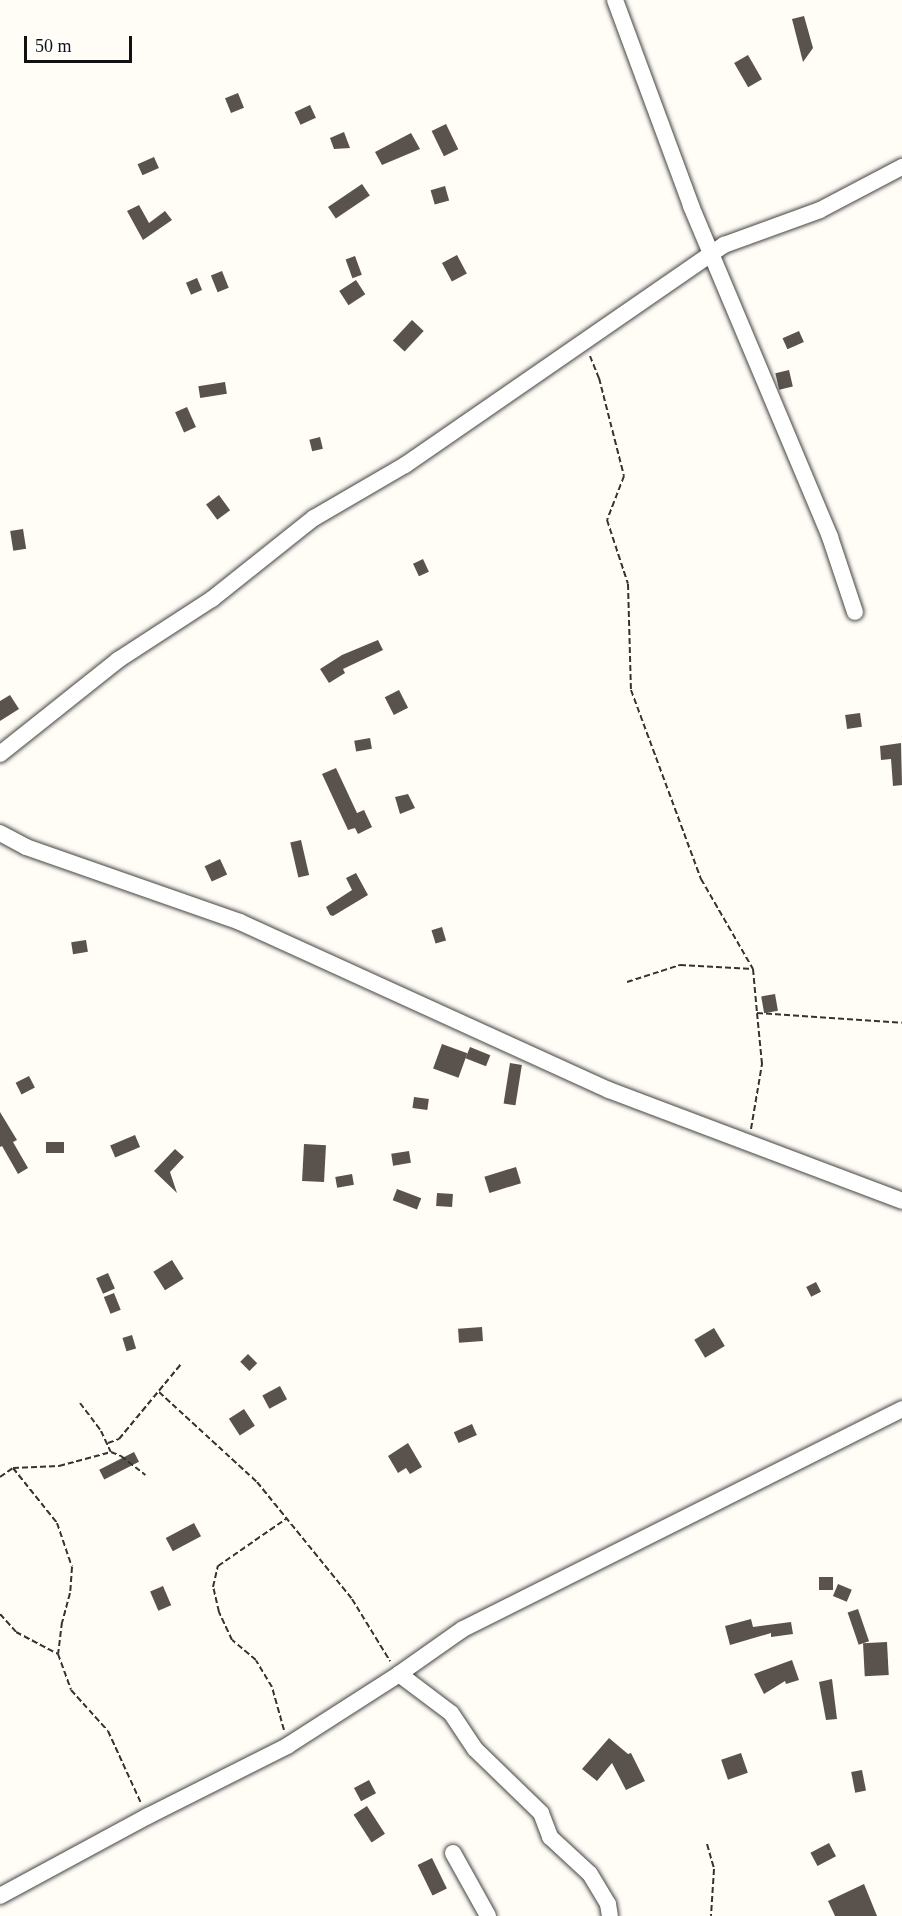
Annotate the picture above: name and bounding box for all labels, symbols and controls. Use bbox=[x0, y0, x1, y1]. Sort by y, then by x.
scale bar bbox=[27, 24, 135, 62]
text: 50 m bbox=[35, 36, 72, 56]

